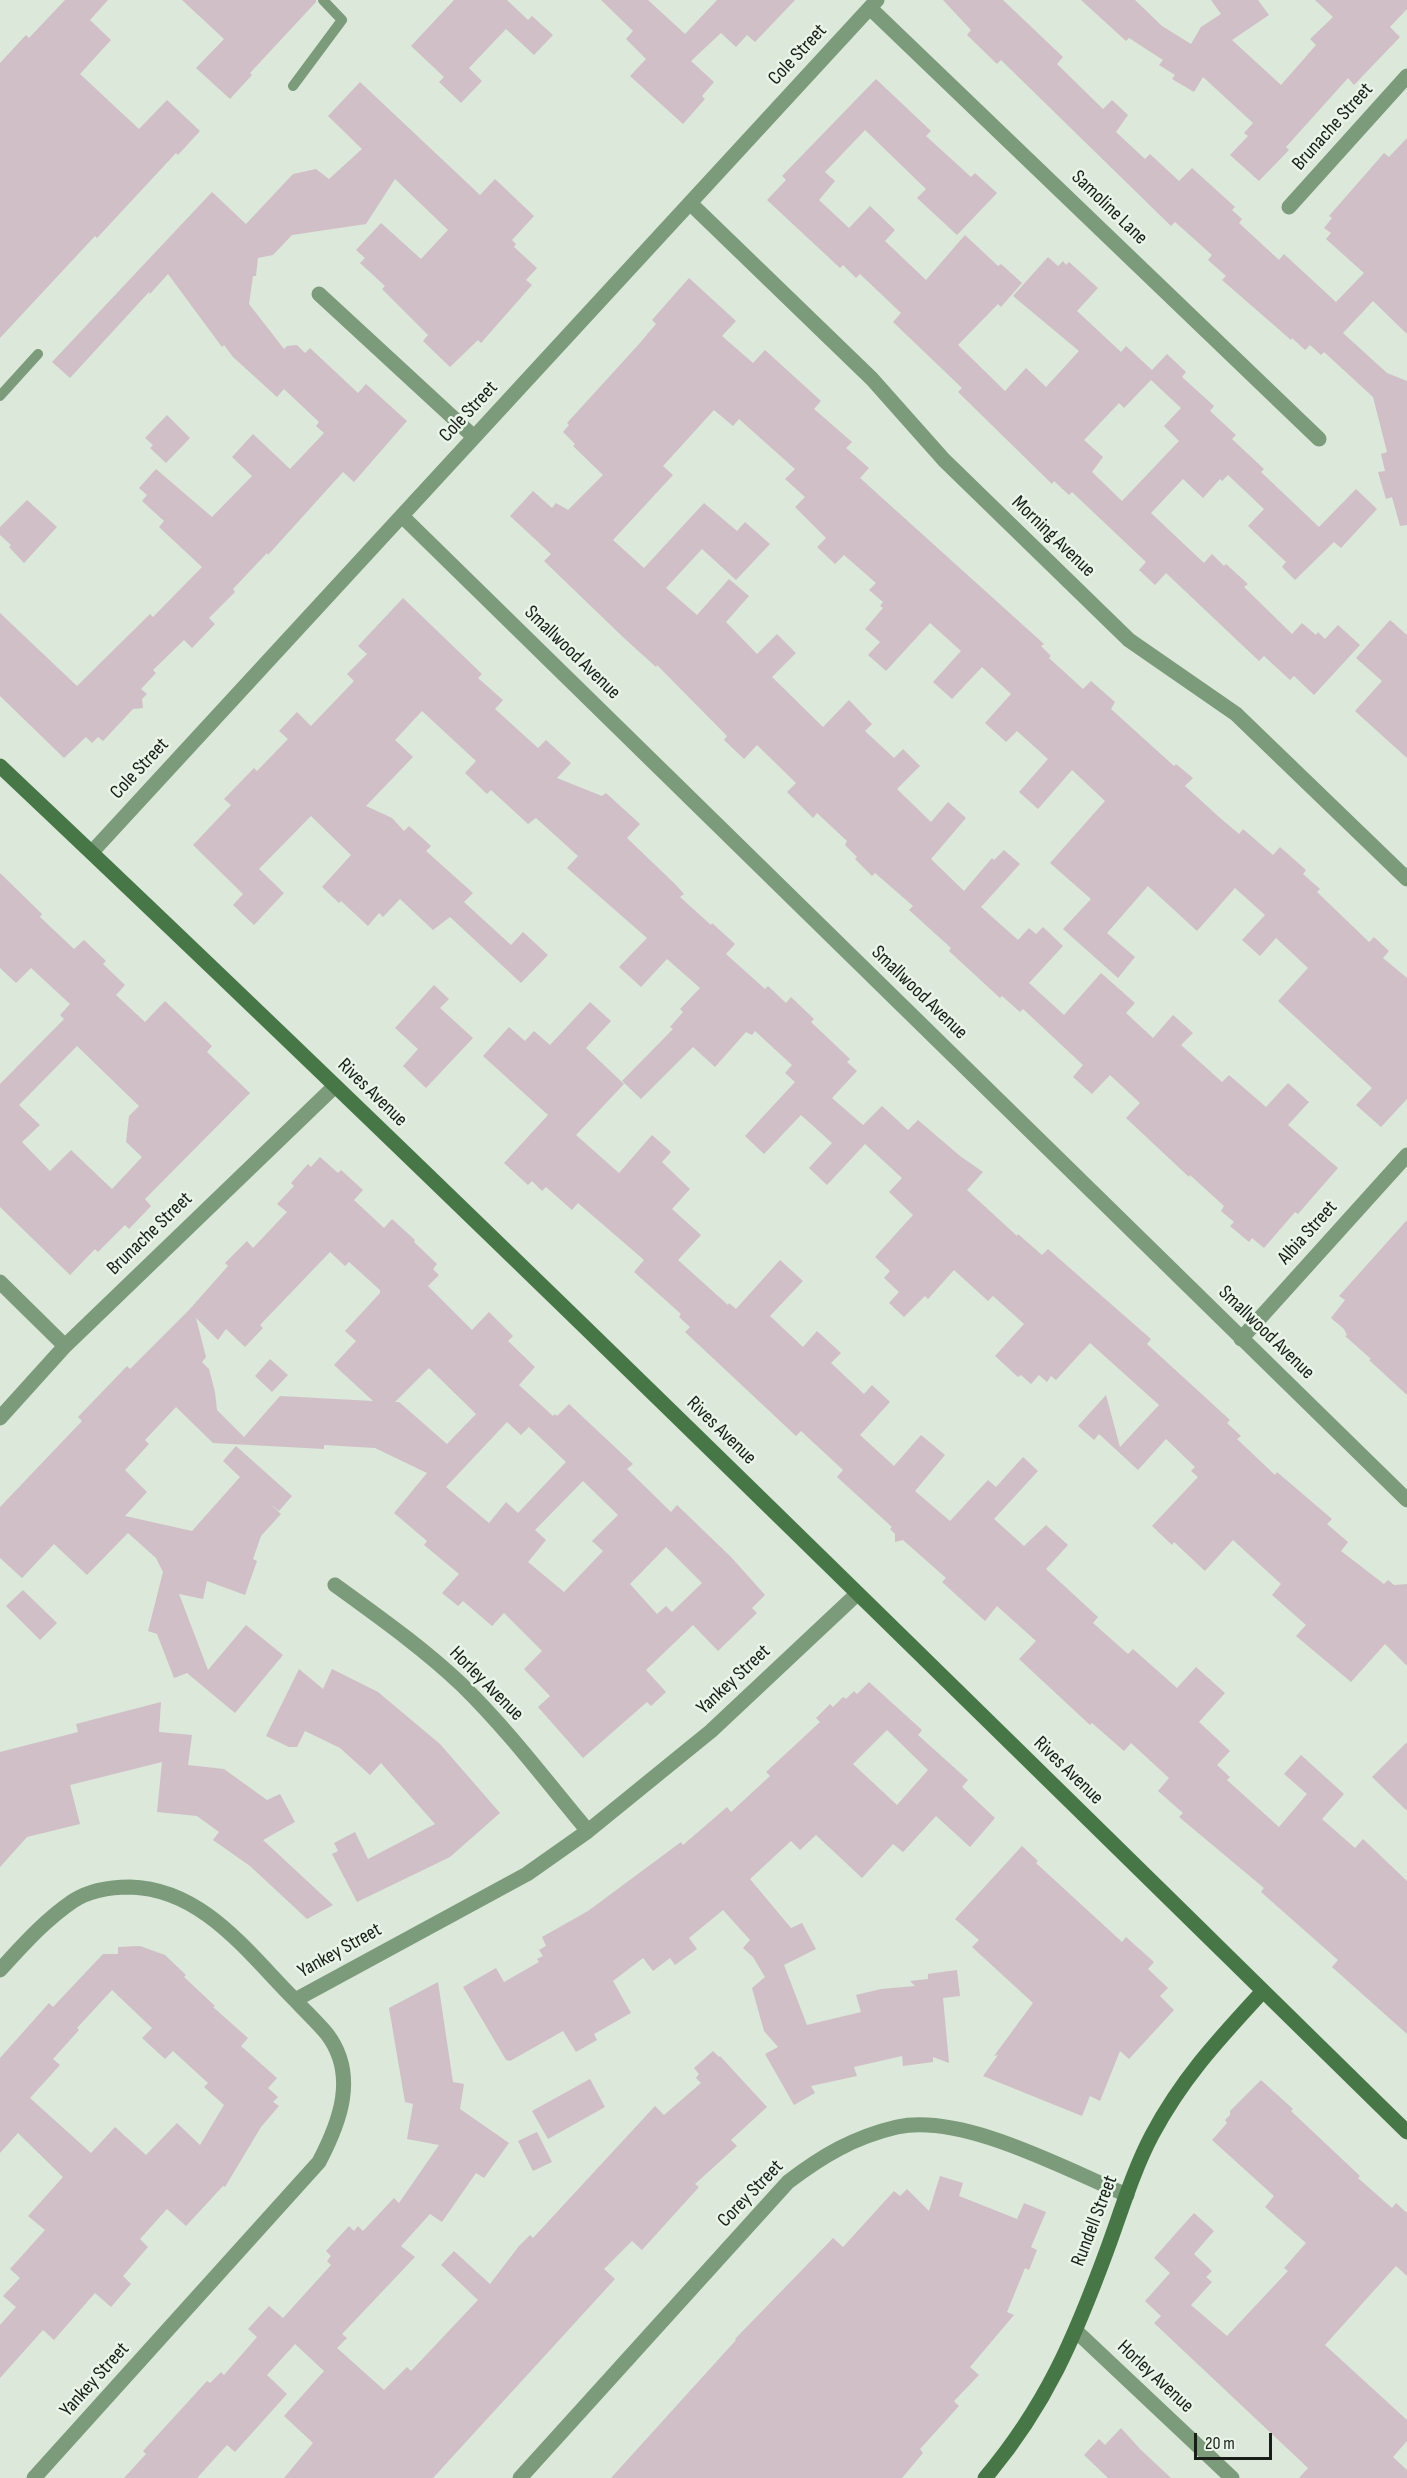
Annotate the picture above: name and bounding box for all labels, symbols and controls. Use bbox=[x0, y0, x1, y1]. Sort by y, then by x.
street label: Cole Street bbox=[764, 19, 832, 91]
street label: Brunache Street bbox=[1288, 78, 1378, 176]
street label: Samoline Lane bbox=[1066, 166, 1152, 250]
street label: Cole Street bbox=[435, 376, 503, 448]
street label: Morning Avenue bbox=[1006, 491, 1100, 583]
street label: Smallwood Avenue bbox=[519, 601, 625, 705]
street label: Cole Street bbox=[106, 733, 174, 805]
street label: Smallwood Avenue bbox=[866, 941, 972, 1045]
street label: Rives Avenue bbox=[332, 1054, 412, 1132]
street label: Brunache Street bbox=[102, 1187, 198, 1281]
street label: Albia Street bbox=[1273, 1196, 1343, 1270]
street label: Smallwood Avenue bbox=[1213, 1281, 1319, 1385]
street label: Rives Avenue bbox=[681, 1392, 761, 1470]
street label: Yankey Street bbox=[692, 1640, 776, 1720]
street label: Horley Avenue bbox=[444, 1642, 528, 1726]
street label: Rives Avenue bbox=[1028, 1732, 1108, 1810]
street label: Yankey Street bbox=[294, 1918, 386, 1984]
street label: Corey Street bbox=[713, 2155, 789, 2233]
street label: Rundell Street bbox=[1067, 2172, 1123, 2270]
street label: Horley Avenue bbox=[1112, 2336, 1198, 2418]
street label: Yankey Street bbox=[55, 2338, 135, 2422]
scale bar bbox=[1197, 2421, 1275, 2459]
text: 20 m bbox=[1205, 2433, 1235, 2454]

